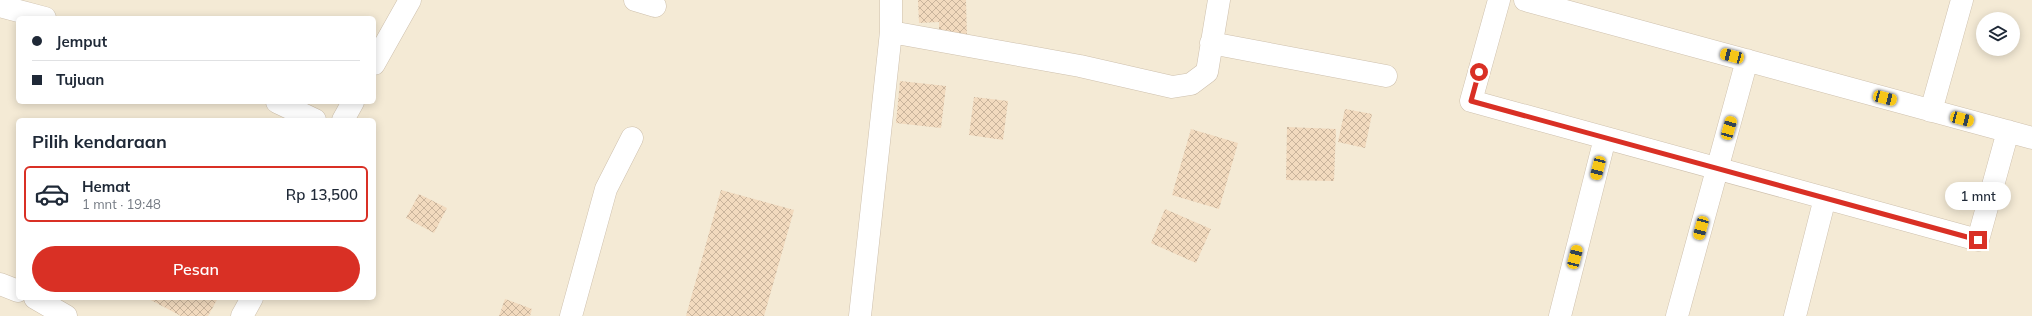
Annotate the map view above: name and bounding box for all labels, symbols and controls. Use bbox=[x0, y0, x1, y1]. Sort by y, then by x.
map controls bbox=[1976, 12, 2020, 56]
button: layers bbox=[1976, 12, 2020, 56]
text: Jemput bbox=[56, 32, 107, 51]
car bbox=[1719, 47, 1745, 65]
route start bbox=[1470, 63, 1488, 81]
text: Tujuan bbox=[56, 70, 104, 89]
car bbox=[1872, 89, 1898, 107]
car bbox=[1949, 110, 1975, 128]
car bbox=[1720, 115, 1738, 141]
text: Pilih kendaraan bbox=[32, 130, 167, 153]
car bbox=[1589, 155, 1607, 181]
icon: car bbox=[34, 176, 70, 212]
text: Hemat bbox=[82, 177, 130, 196]
callout: 1 mnt bbox=[1945, 182, 2011, 210]
text: Rp 13,500 bbox=[286, 185, 358, 204]
text: 1 mnt bbox=[1960, 188, 1996, 204]
text: 1 mnt · 19:48 bbox=[82, 196, 161, 212]
car bbox=[1692, 215, 1710, 241]
route end bbox=[1969, 231, 1987, 249]
car bbox=[1566, 244, 1584, 270]
button: Pesan bbox=[32, 246, 360, 292]

